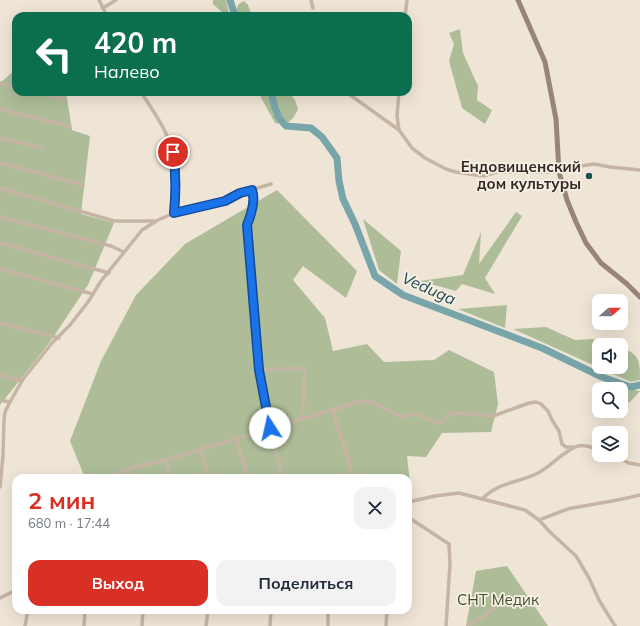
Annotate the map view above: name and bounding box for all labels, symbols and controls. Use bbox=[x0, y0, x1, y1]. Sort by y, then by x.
text: 420 m bbox=[94, 25, 177, 60]
icon: left bbox=[28, 28, 80, 80]
text: Налево bbox=[94, 60, 160, 83]
pin bbox=[156, 135, 190, 169]
icon: arrive bbox=[162, 141, 184, 163]
place label: Ендовищенский дом культуры bbox=[461, 157, 581, 193]
marker: Ендовищенский дом культуры bbox=[584, 171, 594, 181]
water label: Veduga bbox=[399, 267, 459, 309]
north arrow bbox=[592, 294, 628, 330]
map controls bbox=[592, 294, 628, 462]
button: sound bbox=[592, 338, 628, 374]
button: search bbox=[592, 382, 628, 418]
position arrow bbox=[249, 407, 291, 449]
button: layers bbox=[592, 426, 628, 462]
text: 2 мин bbox=[28, 485, 95, 515]
button: close bbox=[354, 487, 396, 529]
text: 680 m · 17:44 bbox=[28, 515, 110, 531]
button: Выход bbox=[28, 560, 208, 606]
button: Поделиться bbox=[216, 560, 396, 606]
park label: СНТ Медик bbox=[457, 590, 540, 609]

